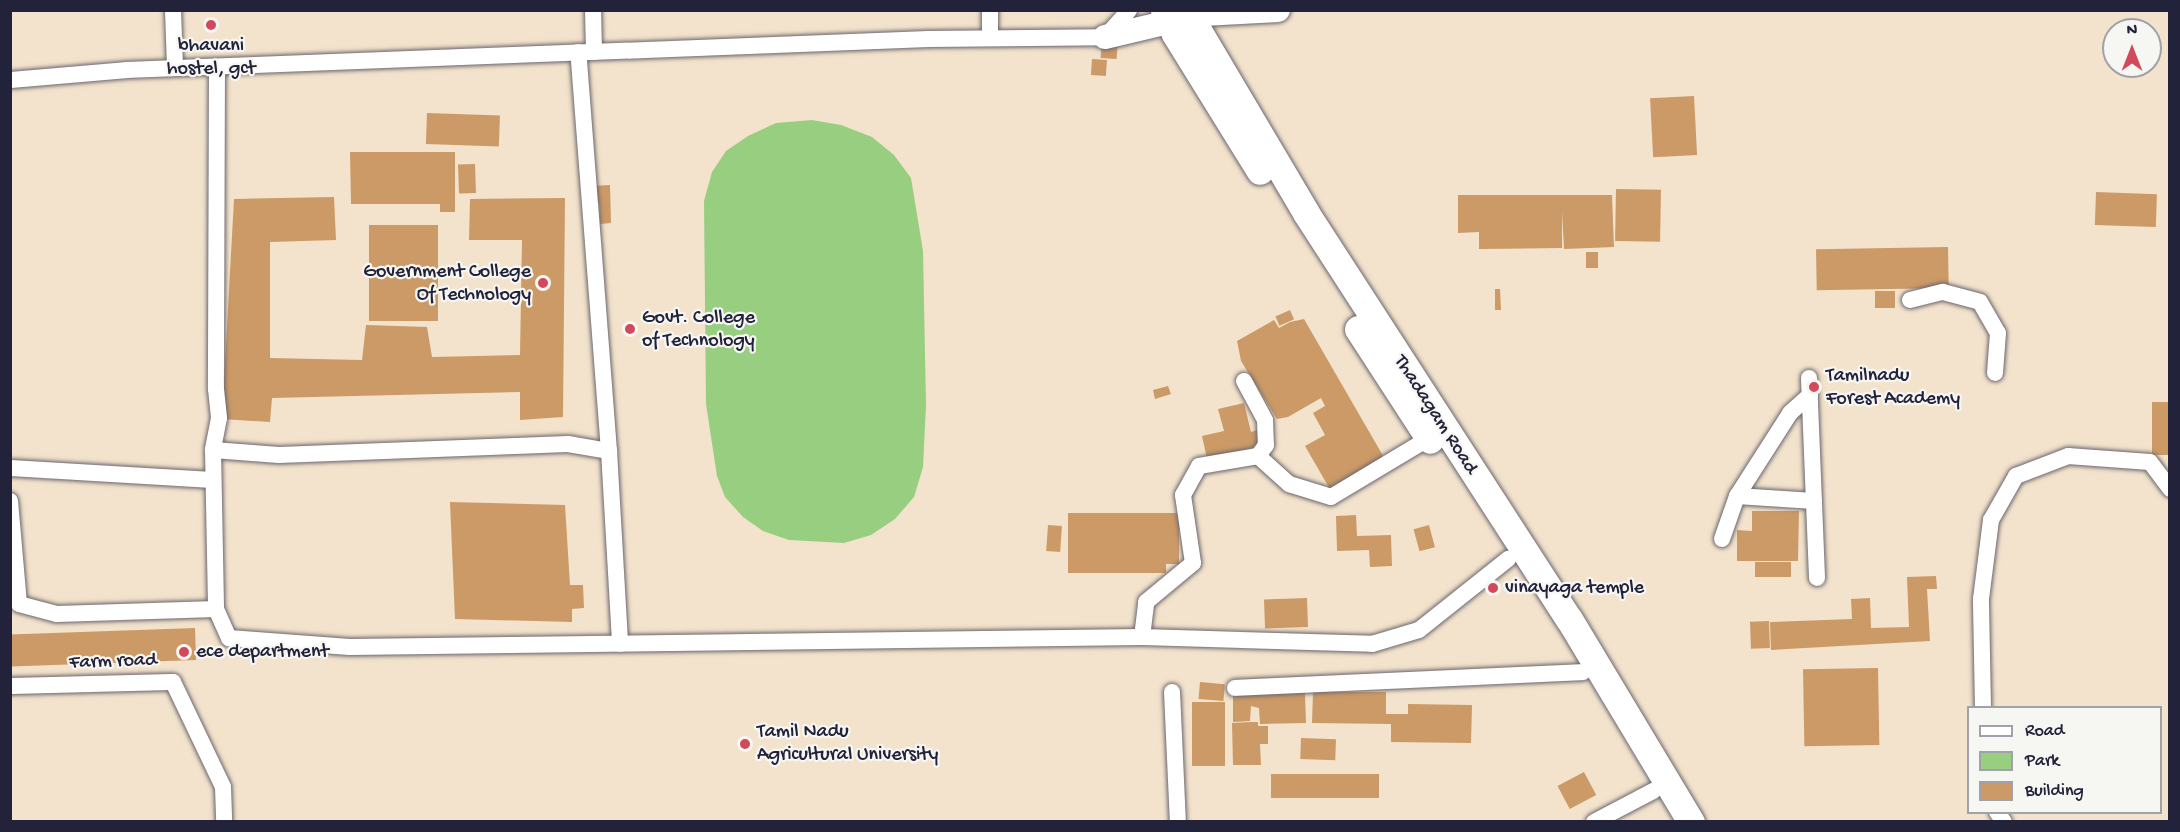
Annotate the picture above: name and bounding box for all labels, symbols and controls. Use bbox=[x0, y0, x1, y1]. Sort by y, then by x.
marker: bhavani hostel, gct bbox=[204, 18, 218, 32]
north arrow bbox=[2102, 18, 2162, 78]
text: N bbox=[2127, 22, 2137, 41]
place label: bhavani hostel, gct bbox=[167, 35, 255, 82]
place label: Government College Of Technology bbox=[363, 260, 531, 307]
marker: Government College Of Technology bbox=[536, 276, 550, 290]
place label: Govt. College of Technology bbox=[642, 306, 755, 353]
marker: Govt. College of Technology bbox=[623, 322, 637, 336]
street label: Thadagam Road bbox=[1388, 351, 1482, 479]
place label: Tamilnadu Forest Academy bbox=[1826, 364, 1960, 411]
marker: Tamilnadu Forest Academy bbox=[1807, 380, 1821, 394]
place label: vinayaga temple bbox=[1505, 576, 1644, 600]
marker: vinayaga temple bbox=[1486, 581, 1500, 595]
place label: ece department bbox=[196, 640, 329, 664]
marker: ece department bbox=[177, 645, 191, 659]
street label: Farm road bbox=[69, 648, 157, 676]
legend bbox=[1967, 706, 2162, 814]
place label: Tamil Nadu Agricultural University bbox=[757, 720, 938, 767]
text: Road bbox=[2025, 721, 2064, 742]
marker: Tamil Nadu Agricultural University bbox=[738, 737, 752, 751]
text: Park bbox=[2025, 751, 2059, 772]
text: Building bbox=[2025, 781, 2084, 802]

